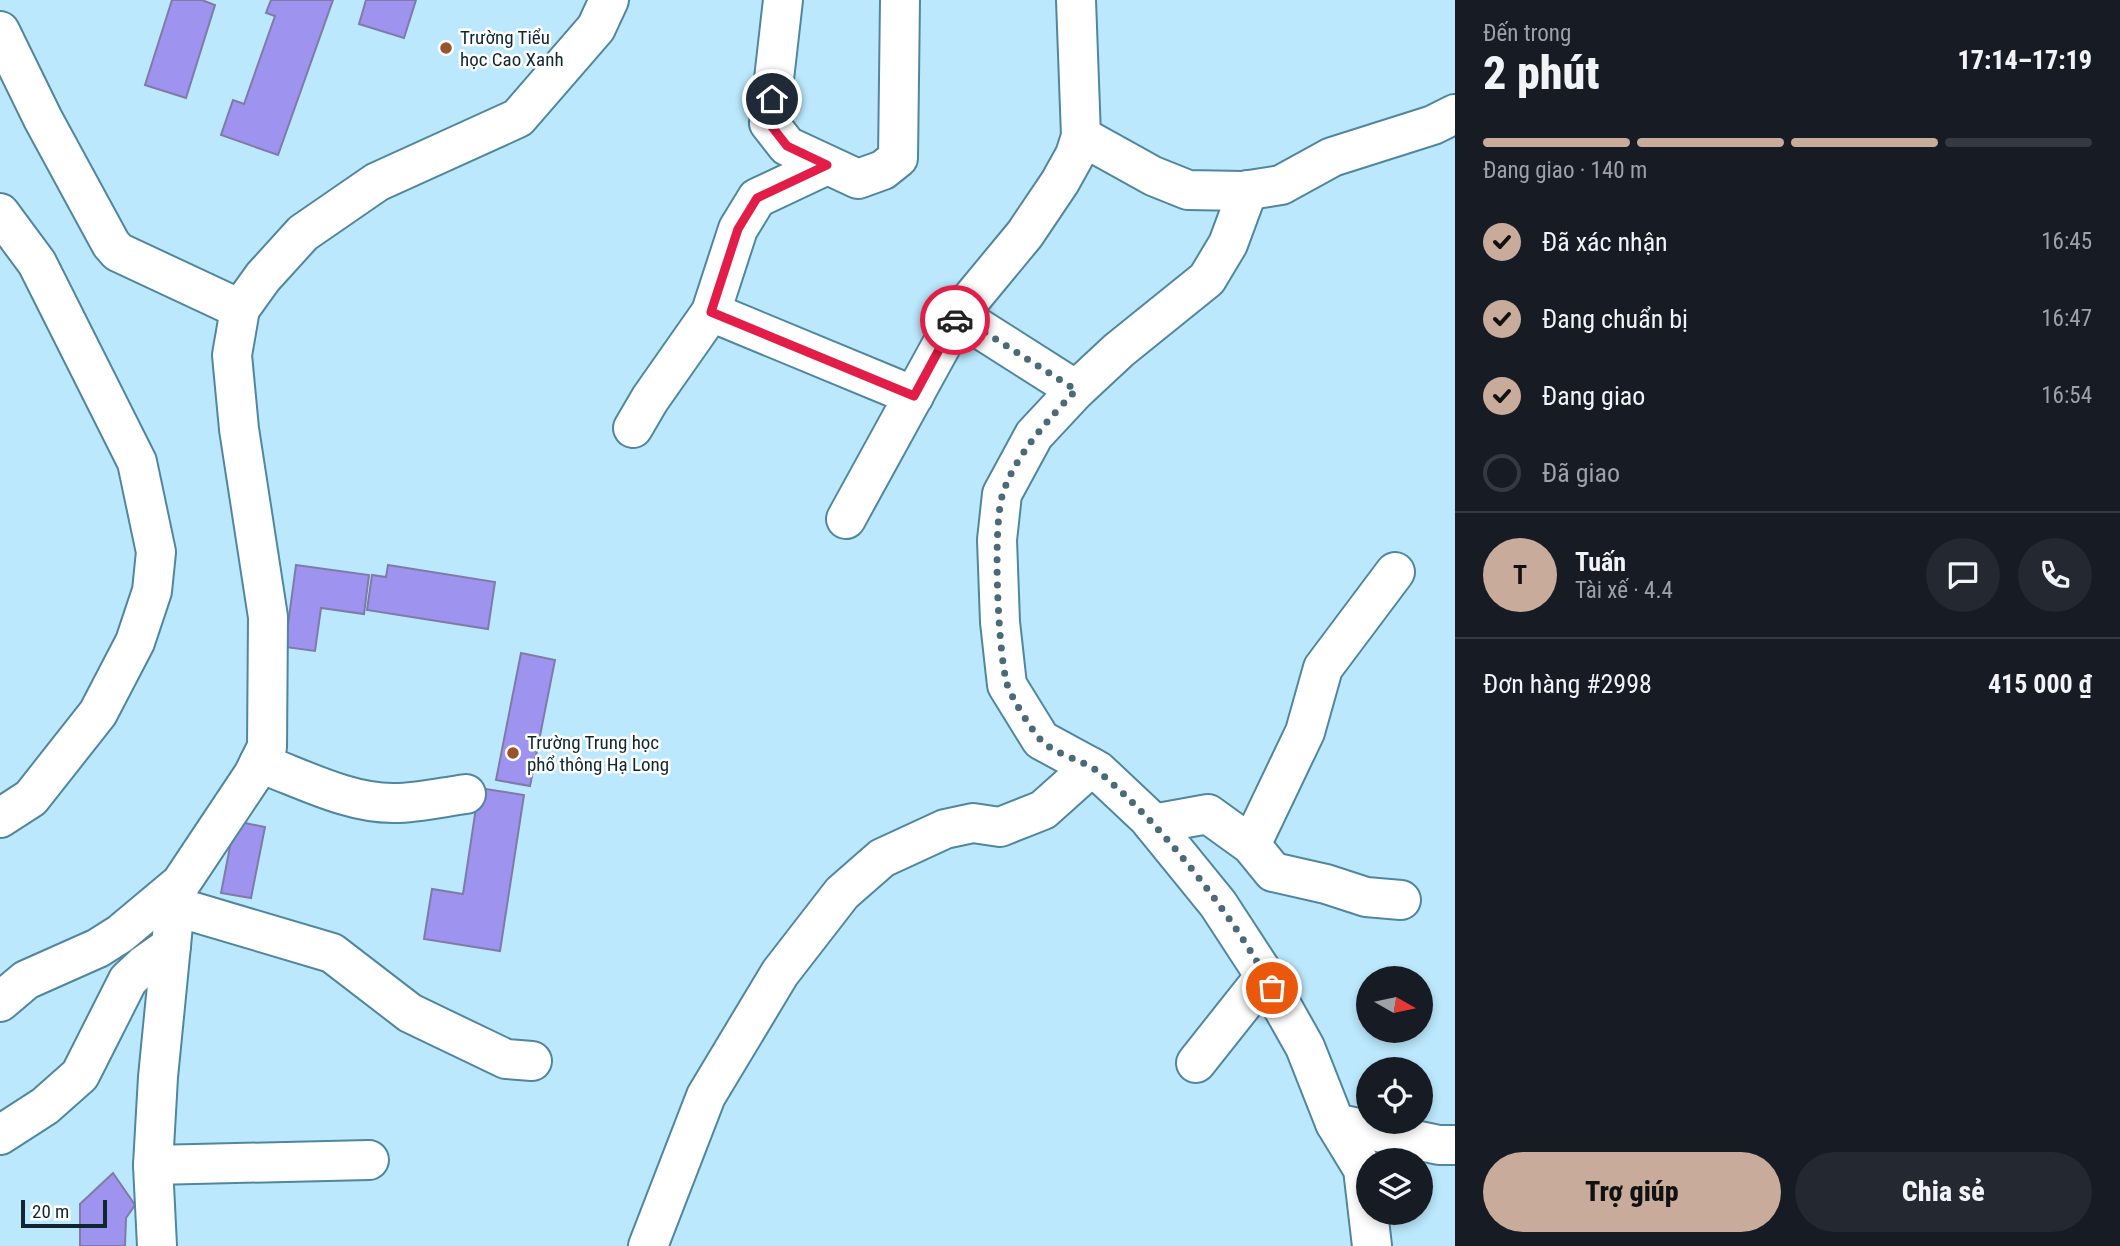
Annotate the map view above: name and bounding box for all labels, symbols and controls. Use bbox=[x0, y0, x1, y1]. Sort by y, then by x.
text: Đến trong bbox=[1483, 20, 1571, 47]
place label: Trường Tiểu học Cao Xanh bbox=[460, 26, 564, 71]
marker: Trường Tiểu học Cao Xanh bbox=[438, 40, 454, 56]
text: 17:14–17:19 bbox=[1958, 45, 2092, 75]
text: 2 phút bbox=[1483, 46, 1599, 100]
pin bbox=[742, 69, 802, 129]
icon: home bbox=[753, 80, 791, 118]
text: Đang giao · 140 m bbox=[1483, 157, 1647, 184]
icon: check bbox=[1483, 223, 1521, 261]
text: Đã xác nhận bbox=[1542, 227, 1668, 257]
text: 16:45 bbox=[2041, 228, 2092, 255]
courier bbox=[920, 285, 990, 355]
icon: check bbox=[1483, 300, 1521, 338]
icon: car bbox=[936, 301, 974, 339]
text: Đang chuẩn bị bbox=[1542, 304, 1688, 334]
text: 16:47 bbox=[2041, 305, 2092, 332]
icon: check bbox=[1483, 377, 1521, 415]
text: Đang giao bbox=[1542, 381, 1645, 411]
text: 16:54 bbox=[2041, 382, 2092, 409]
text: Đã giao bbox=[1542, 458, 1620, 488]
button: chat bbox=[1926, 538, 2000, 612]
button: phone bbox=[2018, 538, 2092, 612]
text: Tuấn bbox=[1575, 547, 1626, 577]
text: T bbox=[1513, 560, 1527, 590]
text: Tài xế · 4.4 bbox=[1575, 577, 1673, 604]
text: Đơn hàng #2998 bbox=[1483, 669, 1652, 699]
text: 415 000 ₫ bbox=[1988, 669, 2092, 699]
place label: Trường Trung học phổ thông Hạ Long bbox=[527, 731, 669, 776]
marker: Trường Trung học phổ thông Hạ Long bbox=[505, 745, 521, 761]
pin bbox=[1242, 958, 1302, 1018]
north arrow bbox=[1356, 966, 1433, 1043]
map controls bbox=[1356, 966, 1433, 1225]
icon: bag bbox=[1253, 969, 1291, 1007]
button: locate bbox=[1356, 1057, 1433, 1134]
button: layers bbox=[1356, 1148, 1433, 1225]
button: Trợ giúp bbox=[1483, 1152, 1781, 1232]
button: Chia sẻ bbox=[1795, 1152, 2092, 1232]
scale bar bbox=[21, 1197, 107, 1229]
text: 20 m bbox=[32, 1200, 69, 1223]

